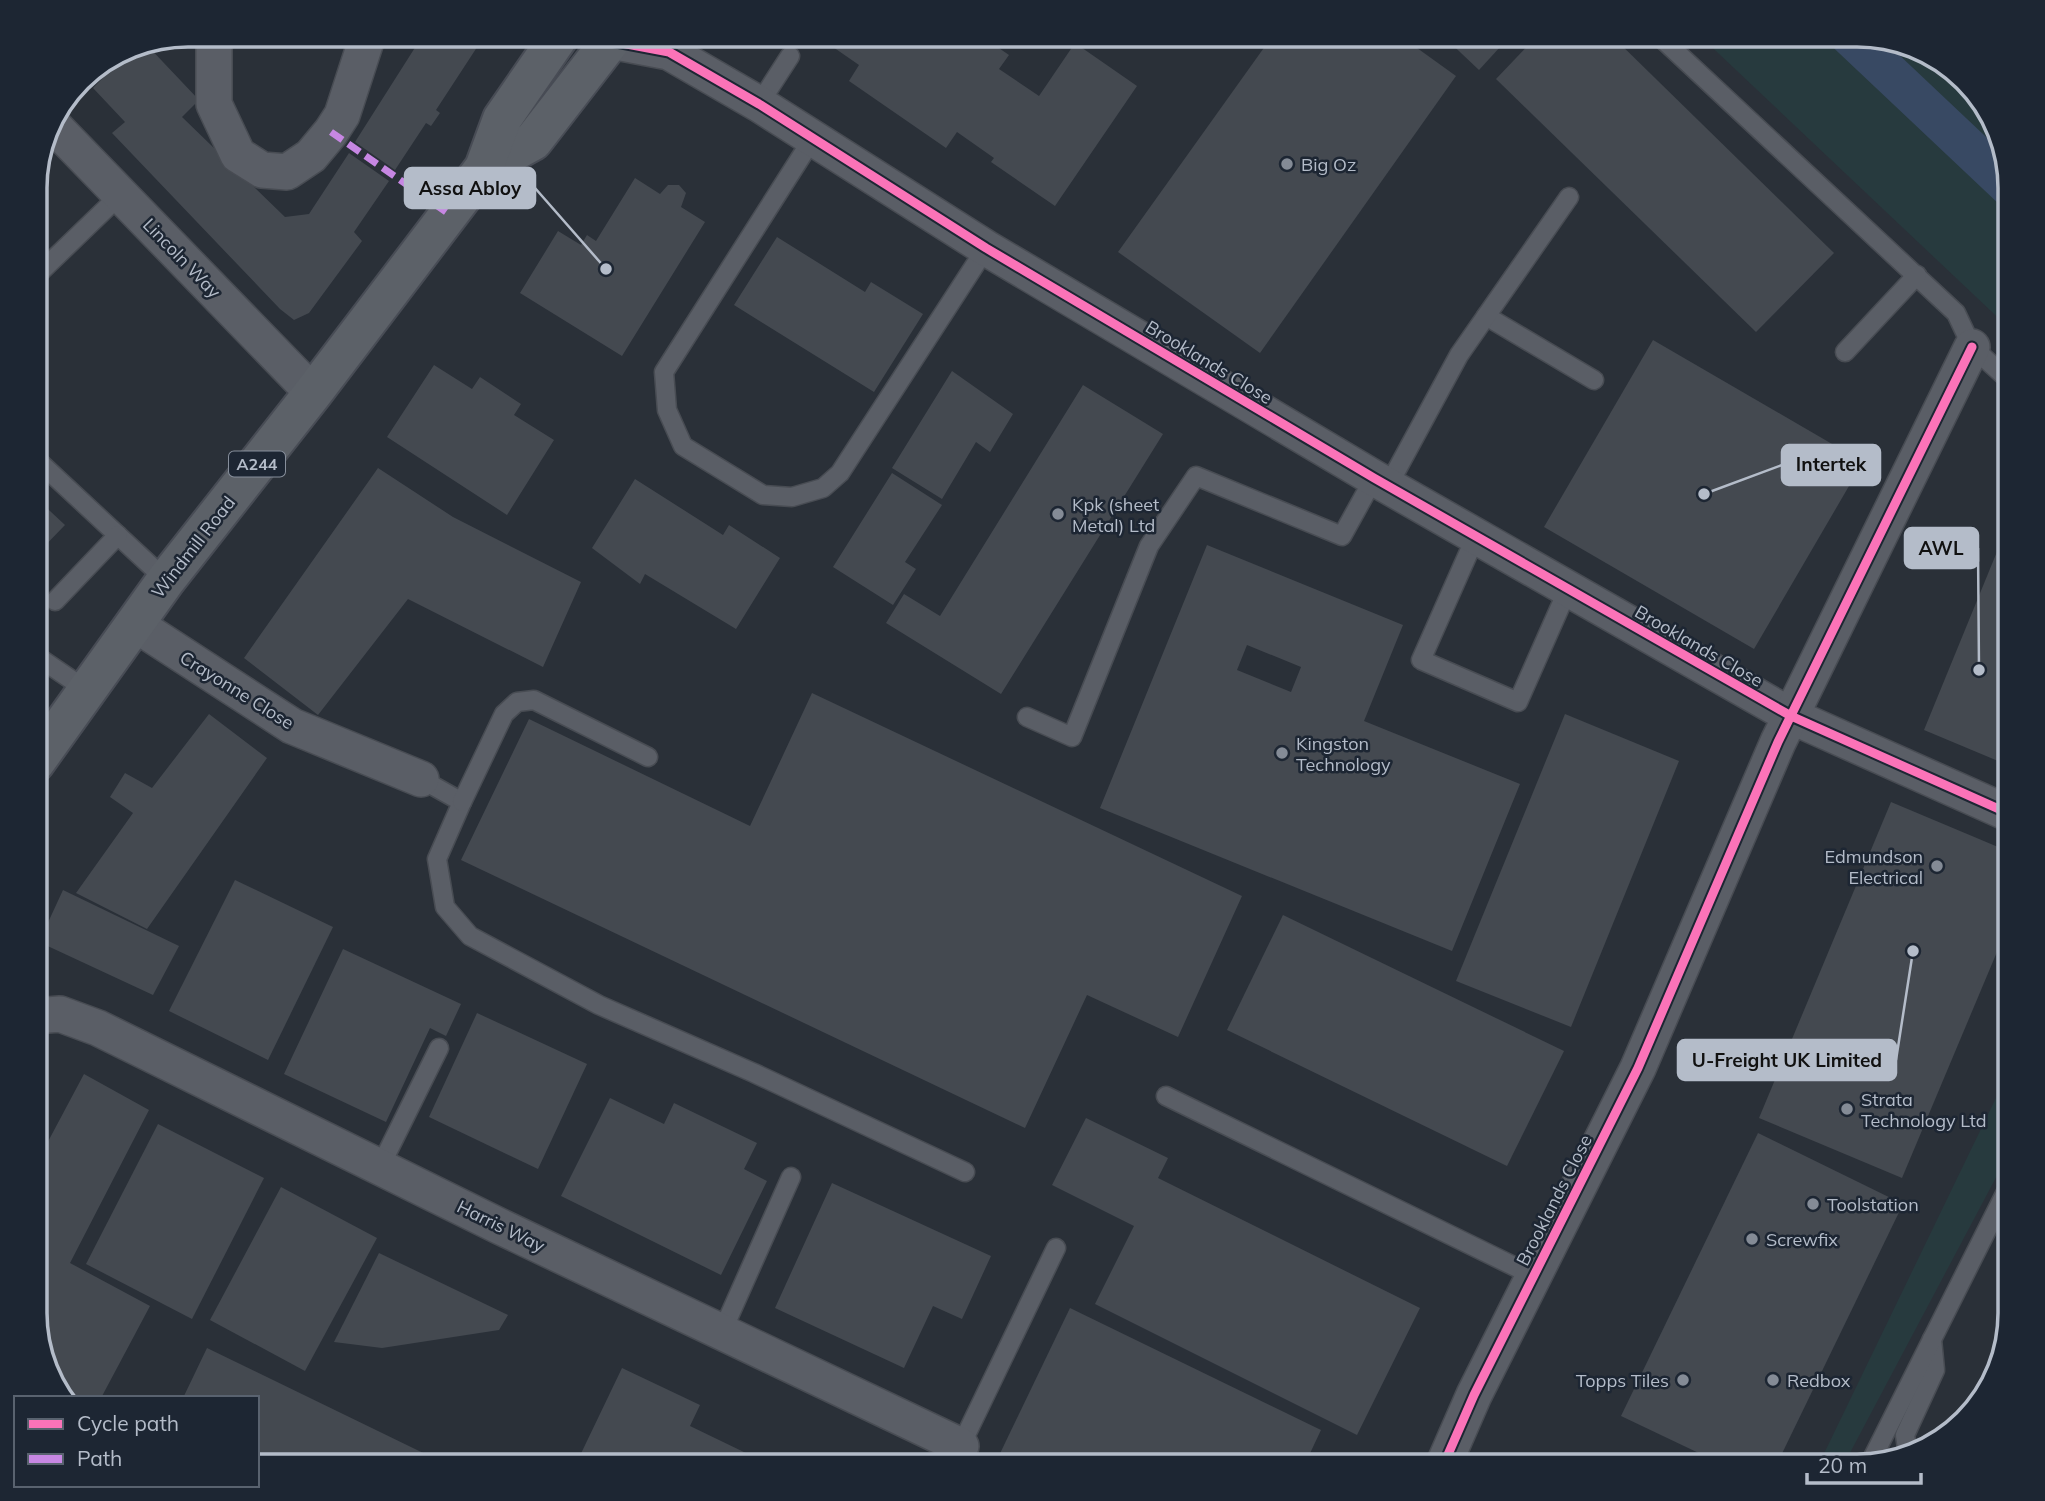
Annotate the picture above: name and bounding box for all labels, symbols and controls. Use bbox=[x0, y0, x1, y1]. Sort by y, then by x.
place label: Big Oz bbox=[1301, 153, 1356, 176]
marker: Big Oz bbox=[1279, 156, 1295, 172]
callout: Assa Abloy bbox=[405, 168, 535, 208]
text: Assa Abloy bbox=[419, 176, 522, 200]
street label: Lincoln Way bbox=[138, 213, 226, 303]
street label: Brooklands Close bbox=[1141, 315, 1277, 409]
callout: Intertek bbox=[1782, 445, 1880, 485]
road number: A244 bbox=[229, 452, 285, 477]
text: Intertek bbox=[1796, 452, 1867, 476]
street label: Windmill Road bbox=[146, 491, 240, 603]
place label: Kpk (sheet Metal) Ltd bbox=[1072, 493, 1159, 537]
marker: Kpk (sheet Metal) Ltd bbox=[1050, 506, 1066, 522]
callout: AWL bbox=[1905, 528, 1978, 568]
text: AWL bbox=[1918, 536, 1964, 560]
street label: Brooklands Close bbox=[1631, 600, 1767, 692]
street label: Crayonne Close bbox=[176, 646, 298, 734]
place label: Kingston Technology bbox=[1296, 732, 1391, 776]
marker: Kingston Technology bbox=[1274, 745, 1290, 761]
place label: Edmundson Electrical bbox=[1824, 845, 1923, 889]
marker: Edmundson Electrical bbox=[1929, 858, 1945, 874]
callout: U-Freight UK Limited bbox=[1678, 1040, 1896, 1080]
text: U-Freight UK Limited bbox=[1692, 1048, 1882, 1072]
place label: Strata Technology Ltd bbox=[1861, 1088, 1987, 1132]
marker: Strata Technology Ltd bbox=[1839, 1101, 1855, 1117]
street label: Brooklands Close bbox=[1511, 1131, 1597, 1269]
place label: Toolstation bbox=[1827, 1193, 1919, 1216]
street label: Harris Way bbox=[453, 1195, 549, 1257]
marker: Toolstation bbox=[1805, 1196, 1821, 1212]
place label: Screwfix bbox=[1766, 1228, 1838, 1251]
marker: Screwfix bbox=[1744, 1231, 1760, 1247]
place label: Topps Tiles bbox=[1576, 1369, 1669, 1392]
place label: Redbox bbox=[1787, 1369, 1851, 1392]
marker: Topps Tiles bbox=[1675, 1372, 1691, 1388]
marker: Redbox bbox=[1765, 1372, 1781, 1388]
legend bbox=[14, 1396, 259, 1487]
text: Cycle path bbox=[77, 1410, 179, 1436]
scale bar bbox=[1807, 1442, 1921, 1486]
text: Path bbox=[77, 1445, 122, 1471]
text: 20 m bbox=[1818, 1452, 1867, 1478]

